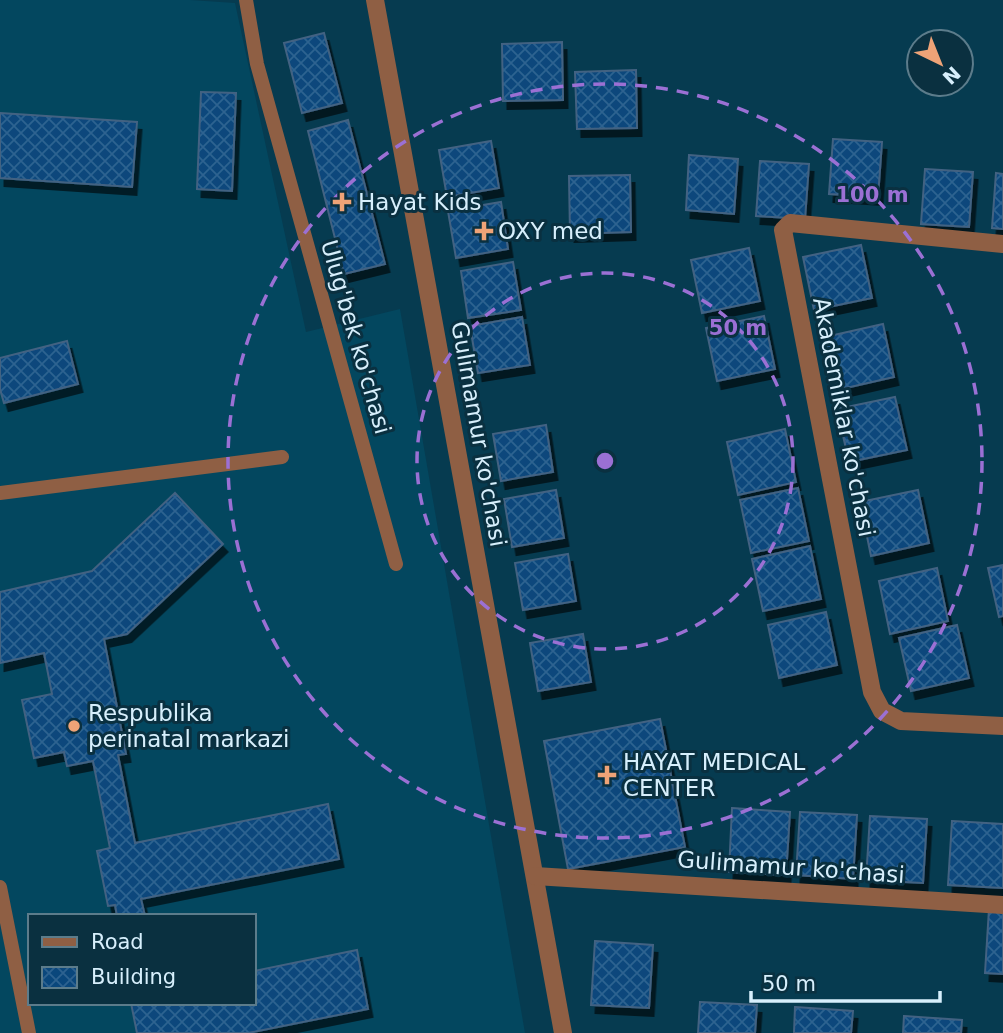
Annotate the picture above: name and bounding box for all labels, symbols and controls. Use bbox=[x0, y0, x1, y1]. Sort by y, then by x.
north arrow bbox=[905, 28, 975, 98]
text: N bbox=[938, 62, 965, 89]
text: 100 m bbox=[835, 183, 909, 207]
place label: Hayat Kids bbox=[358, 189, 481, 215]
marker: Hayat Kids bbox=[332, 192, 352, 212]
place label: OXY med bbox=[498, 218, 603, 244]
marker: OXY med bbox=[476, 223, 492, 239]
street label: Ulug'bek ko'chasi bbox=[316, 237, 396, 437]
street label: Akademiklar ko'chasi bbox=[808, 295, 880, 539]
text: 50 m bbox=[709, 316, 767, 340]
street label: Gulimamur ko'chasi bbox=[446, 319, 512, 549]
centre of rings bbox=[593, 449, 617, 473]
place label: Respublika perinatal markazi bbox=[88, 700, 290, 752]
marker: Respublika perinatal markazi bbox=[66, 718, 82, 734]
place label: HAYAT MEDICAL CENTER bbox=[623, 749, 805, 801]
marker: HAYAT MEDICAL CENTER bbox=[597, 765, 617, 785]
street label: Gulimamur ko'chasi bbox=[676, 846, 906, 888]
legend bbox=[28, 914, 256, 1005]
text: Road bbox=[91, 930, 144, 954]
scale bar bbox=[751, 960, 940, 1004]
text: Building bbox=[91, 965, 176, 989]
text: 50 m bbox=[762, 972, 816, 996]

